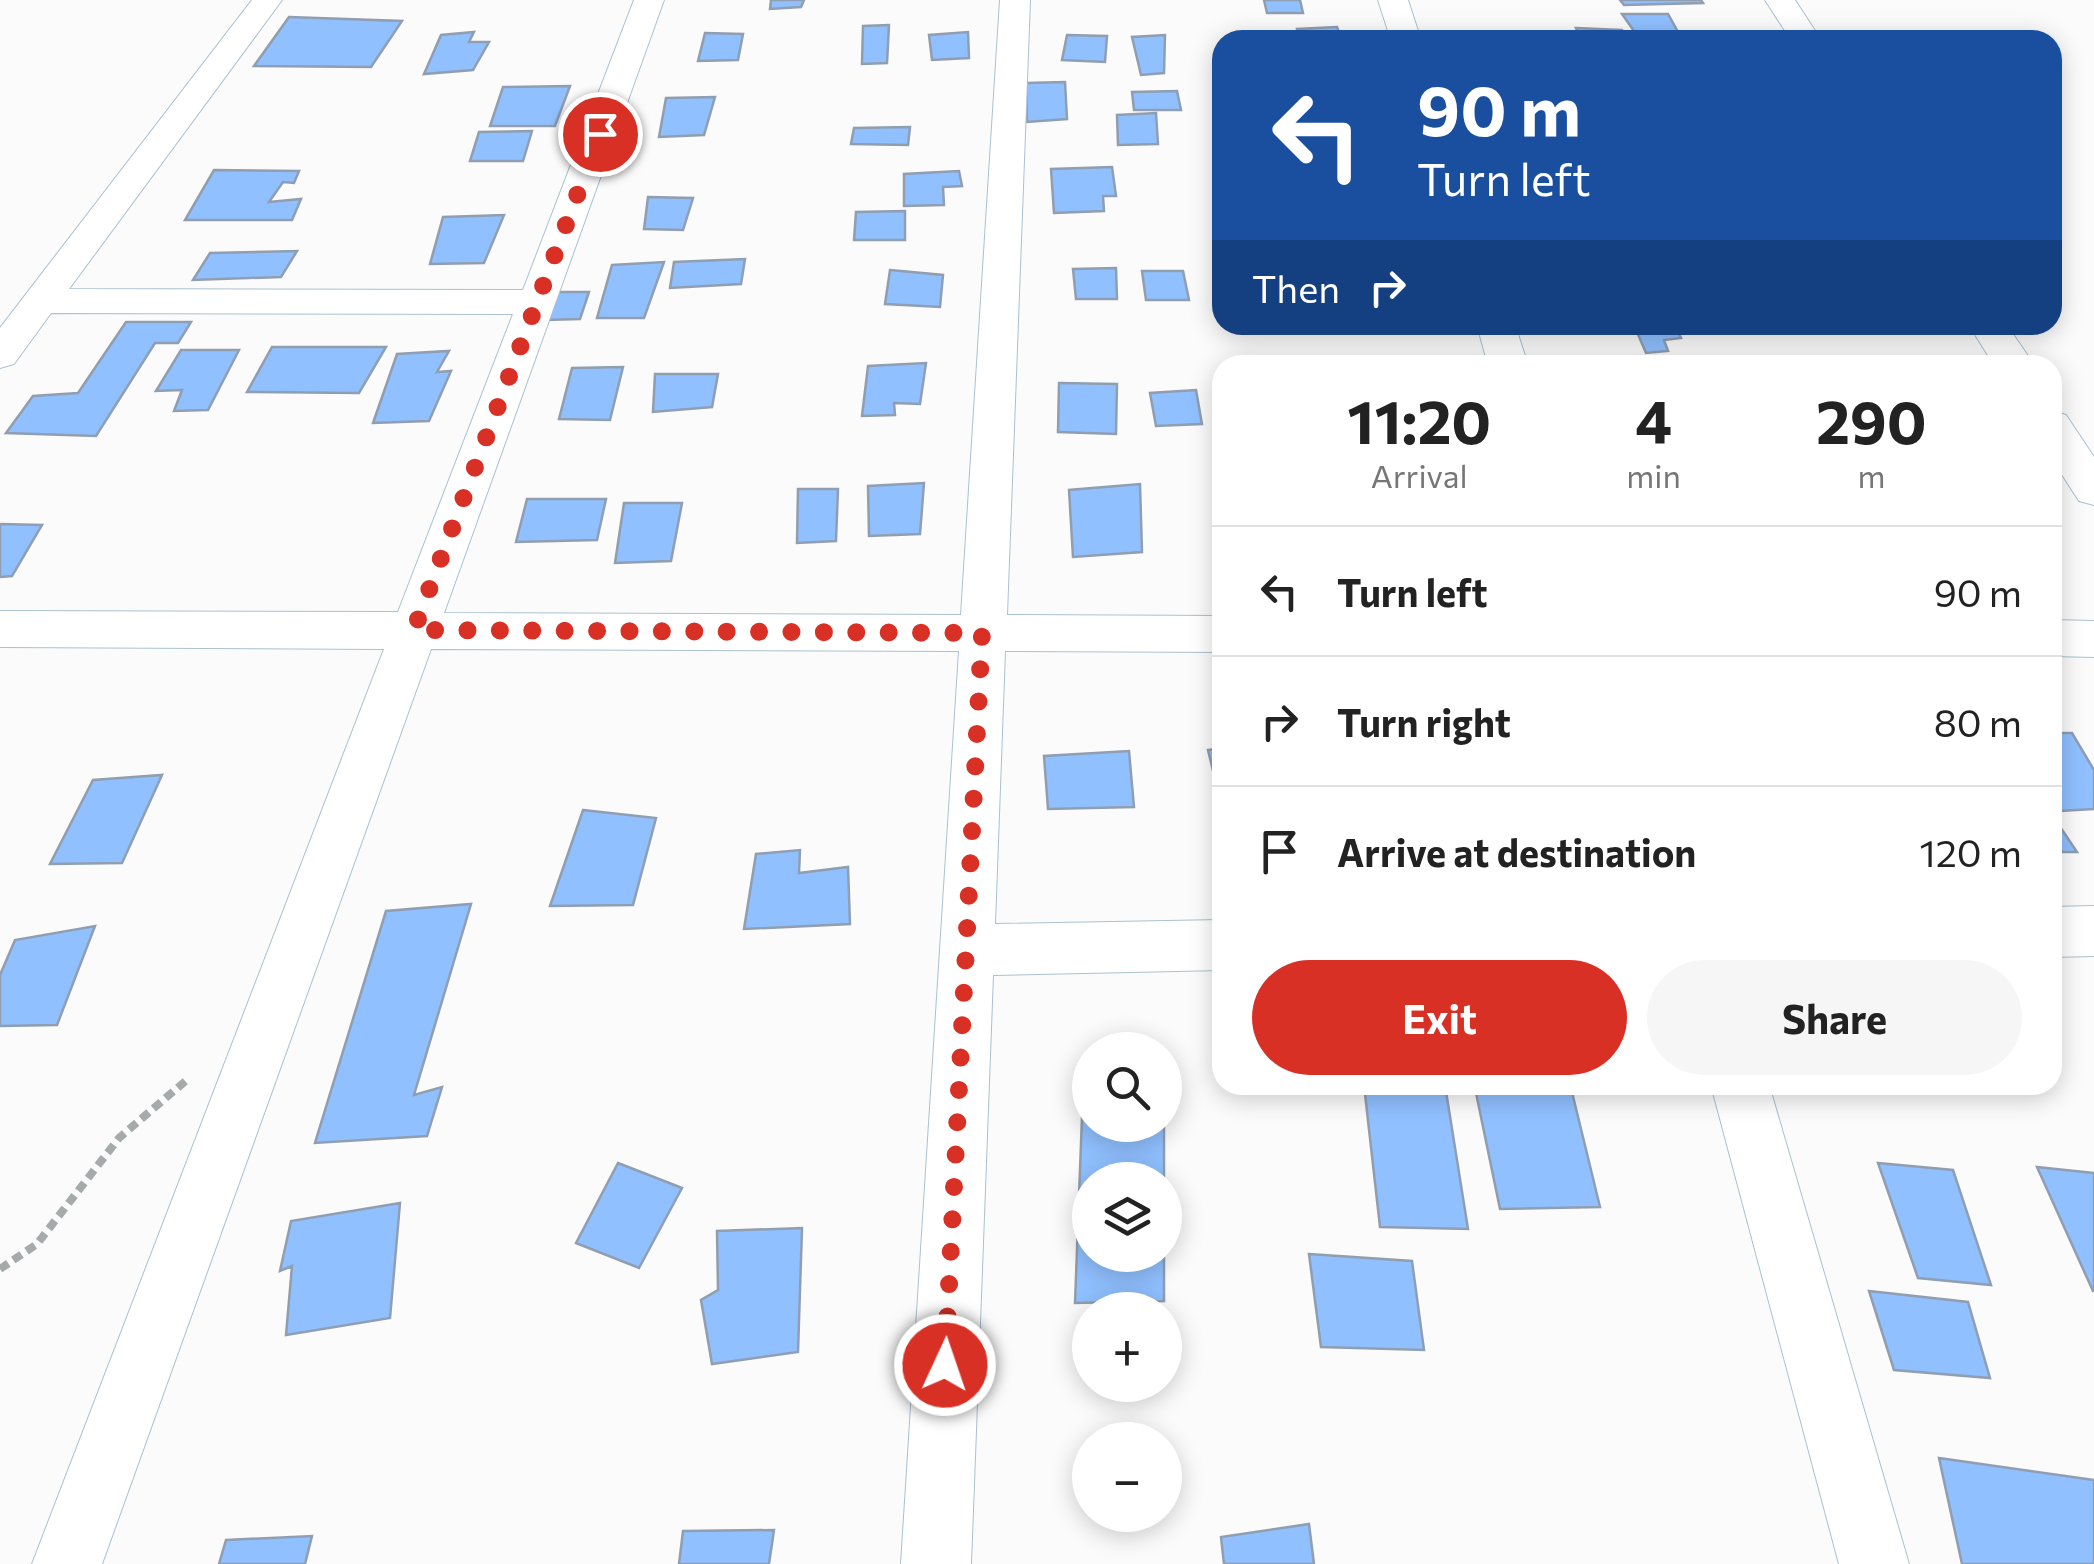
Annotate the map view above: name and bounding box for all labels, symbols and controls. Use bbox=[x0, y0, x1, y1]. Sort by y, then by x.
text: 90 m bbox=[1417, 65, 1581, 150]
icon: left bbox=[1252, 70, 1382, 200]
pin bbox=[558, 92, 643, 177]
icon: arrive bbox=[573, 107, 628, 162]
text: Turn left bbox=[1417, 150, 1591, 205]
icon: right bbox=[1360, 260, 1415, 315]
text: Then bbox=[1252, 264, 1340, 311]
text: 11:20 bbox=[1347, 383, 1491, 456]
text: 4 bbox=[1635, 383, 1672, 456]
text: 290 bbox=[1816, 383, 1927, 456]
text: Arrival bbox=[1371, 455, 1468, 495]
text: min bbox=[1626, 455, 1681, 495]
text: m bbox=[1857, 455, 1885, 495]
icon: left bbox=[1252, 564, 1307, 619]
text: Turn left bbox=[1337, 568, 1488, 615]
text: 90 m bbox=[1934, 568, 2022, 615]
icon: right bbox=[1252, 694, 1307, 749]
text: Turn right bbox=[1337, 698, 1511, 745]
text: 80 m bbox=[1934, 698, 2022, 745]
icon: arrive bbox=[1252, 824, 1307, 879]
text: Arrive at destination bbox=[1337, 828, 1696, 875]
text: 120 m bbox=[1920, 828, 2022, 875]
button: Exit bbox=[1252, 960, 1627, 1075]
button: Share bbox=[1647, 960, 2022, 1075]
map controls bbox=[1072, 1032, 1182, 1532]
button: search bbox=[1072, 1032, 1182, 1142]
button: layers bbox=[1072, 1162, 1182, 1272]
button: + bbox=[1072, 1292, 1182, 1402]
position arrow bbox=[893, 1313, 997, 1417]
button: − bbox=[1072, 1422, 1182, 1532]

